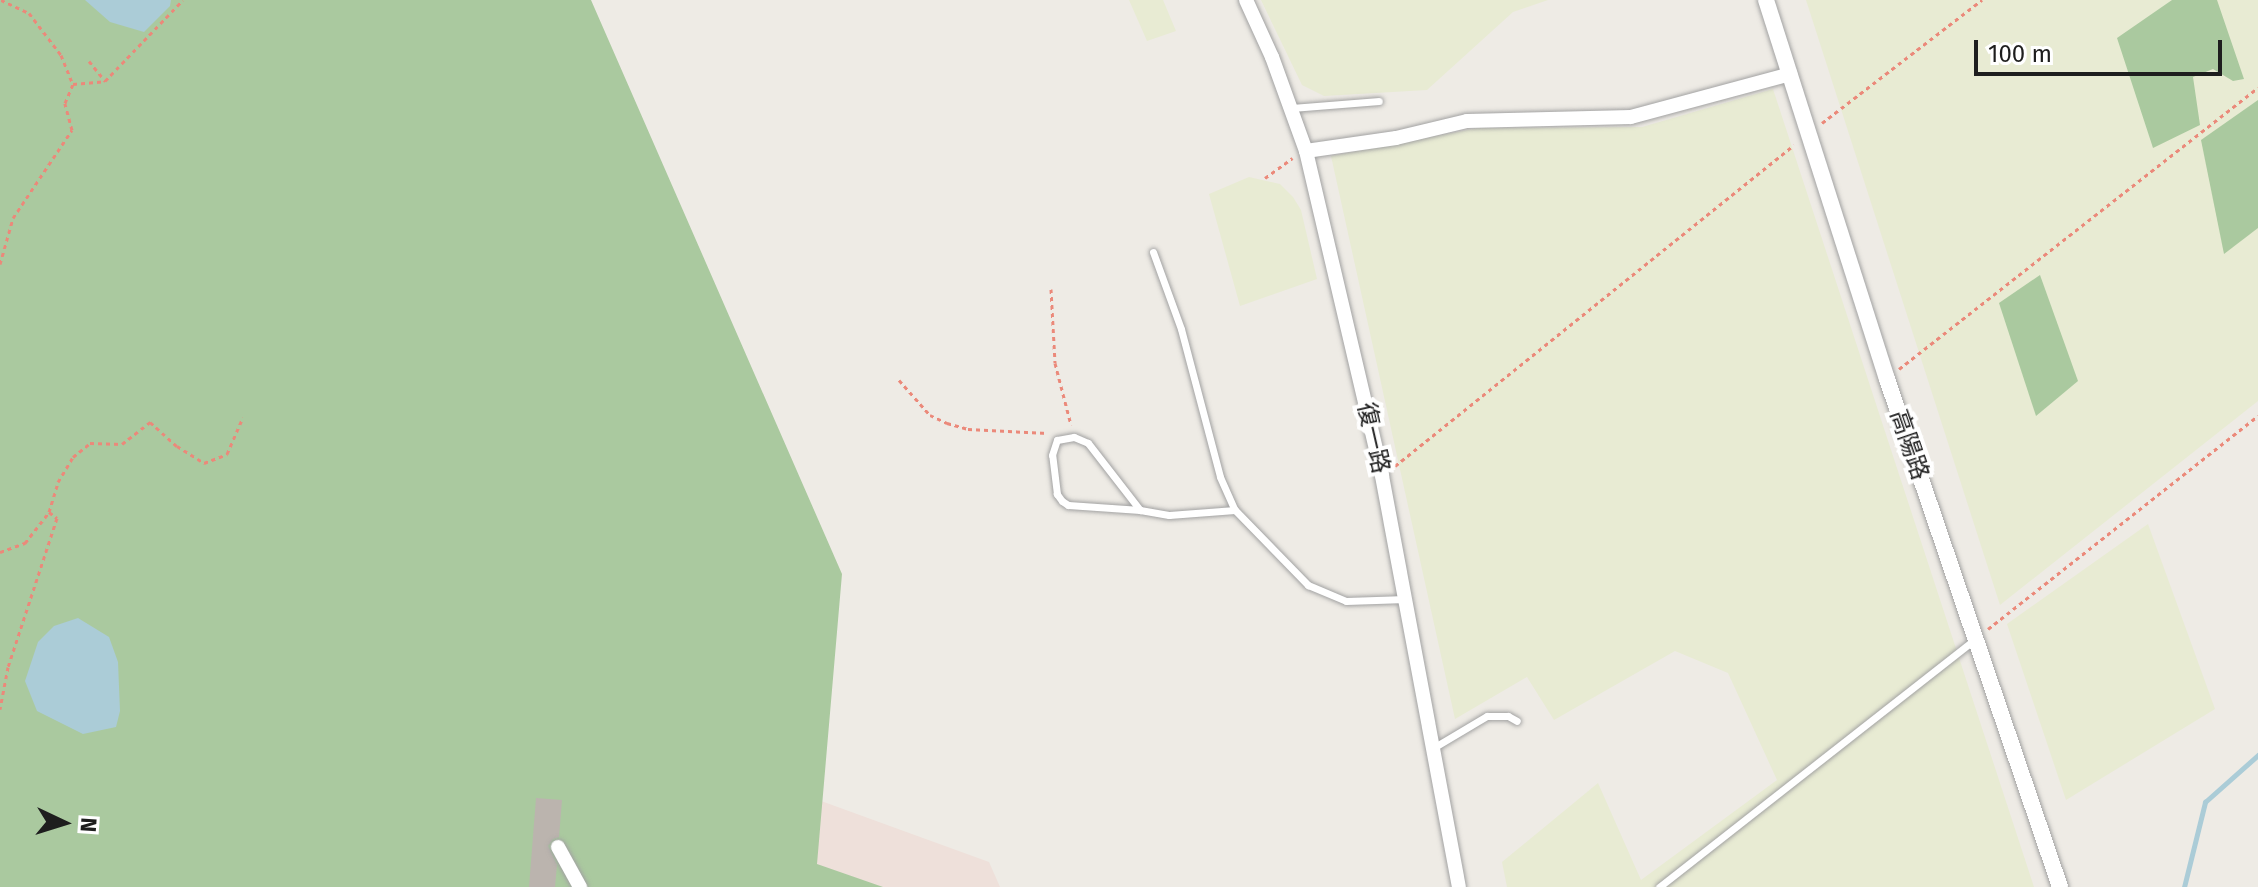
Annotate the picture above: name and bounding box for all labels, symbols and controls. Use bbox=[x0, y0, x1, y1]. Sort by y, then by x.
scale bar bbox=[1978, 24, 2226, 74]
text: 100 m bbox=[1988, 40, 2052, 68]
street label: 復一路 bbox=[1351, 400, 1395, 476]
street label: 高陽路 bbox=[1884, 406, 1934, 484]
north arrow bbox=[24, 783, 104, 863]
text: N bbox=[74, 816, 102, 833]

